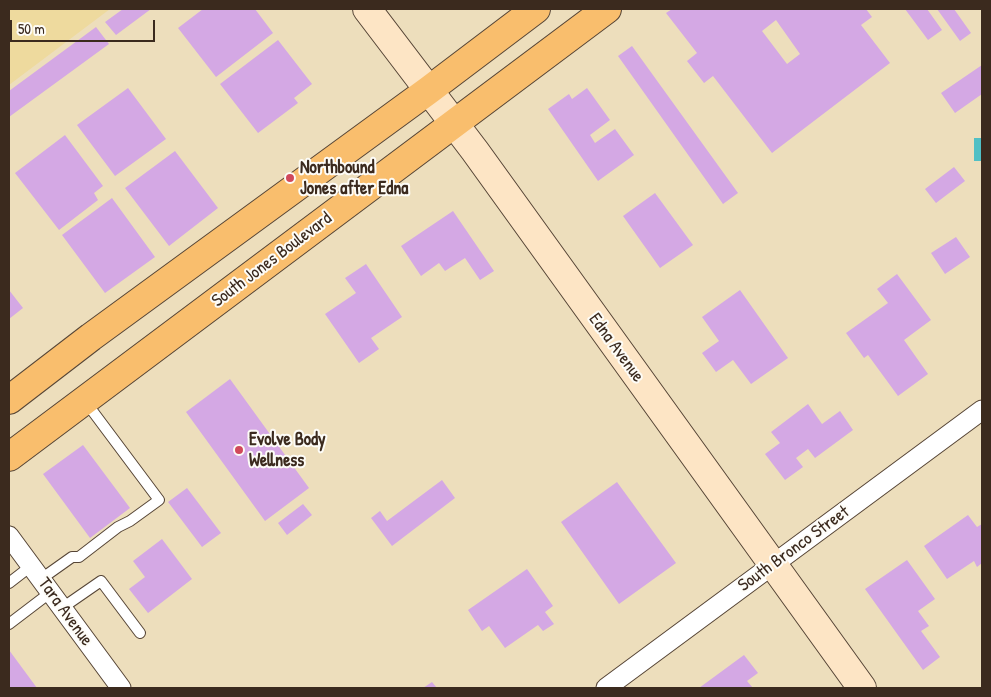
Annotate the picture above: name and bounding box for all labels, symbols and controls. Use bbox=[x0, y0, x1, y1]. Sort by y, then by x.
scale bar bbox=[12, 10, 158, 42]
text: 50 m bbox=[18, 18, 45, 39]
place label: Northbound Jones after Edna bbox=[300, 157, 408, 200]
marker: Northbound Jones after Edna bbox=[284, 172, 296, 184]
street label: South Jones Boulevard bbox=[208, 208, 336, 312]
street label: Edna Avenue bbox=[584, 309, 648, 387]
place label: Evolve Body Wellness bbox=[249, 429, 326, 472]
marker: Evolve Body Wellness bbox=[233, 444, 245, 456]
street label: South Bronco Street bbox=[734, 501, 854, 597]
street label: Tara Avenue bbox=[33, 574, 97, 650]

